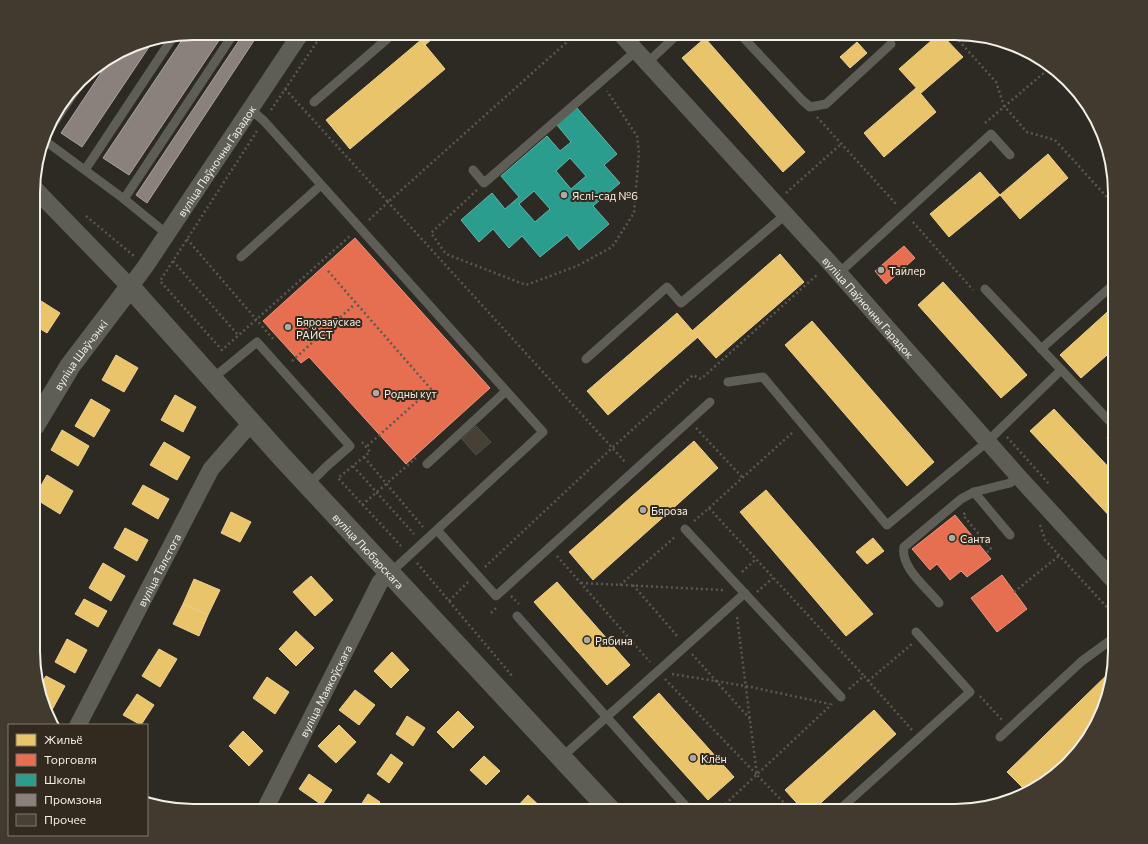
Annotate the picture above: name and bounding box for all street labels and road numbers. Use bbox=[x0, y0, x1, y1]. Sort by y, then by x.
street label: вуліца Паўночны Гарадок bbox=[174, 102, 258, 219]
street label: вуліца Паўночны Гарадок bbox=[820, 253, 917, 360]
street label: вуліца Шаўчэнкі bbox=[51, 317, 110, 392]
street label: вуліца Любарскага bbox=[331, 510, 407, 591]
street label: вуліца Талстога bbox=[134, 531, 183, 608]
street label: вуліца Маякоўскага bbox=[296, 642, 354, 739]

